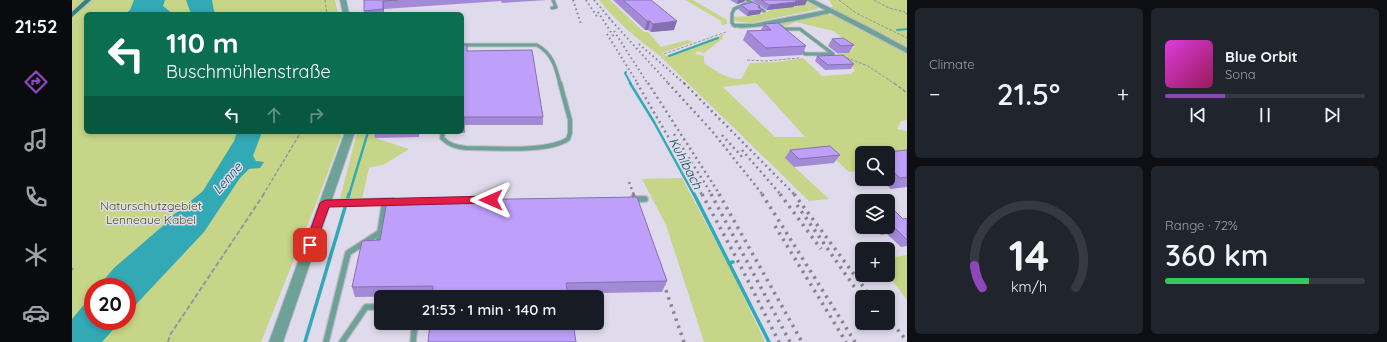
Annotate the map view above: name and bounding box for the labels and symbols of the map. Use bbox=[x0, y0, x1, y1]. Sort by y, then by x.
water label: Kuhlbach bbox=[666, 134, 707, 192]
water label: Lenne bbox=[209, 158, 245, 197]
position arrow bbox=[470, 179, 512, 221]
park label: Naturschutzgebiet Lenneaue Kabel bbox=[100, 198, 202, 227]
pin bbox=[293, 228, 327, 262]
speed limit sign: 20 bbox=[84, 278, 136, 330]

